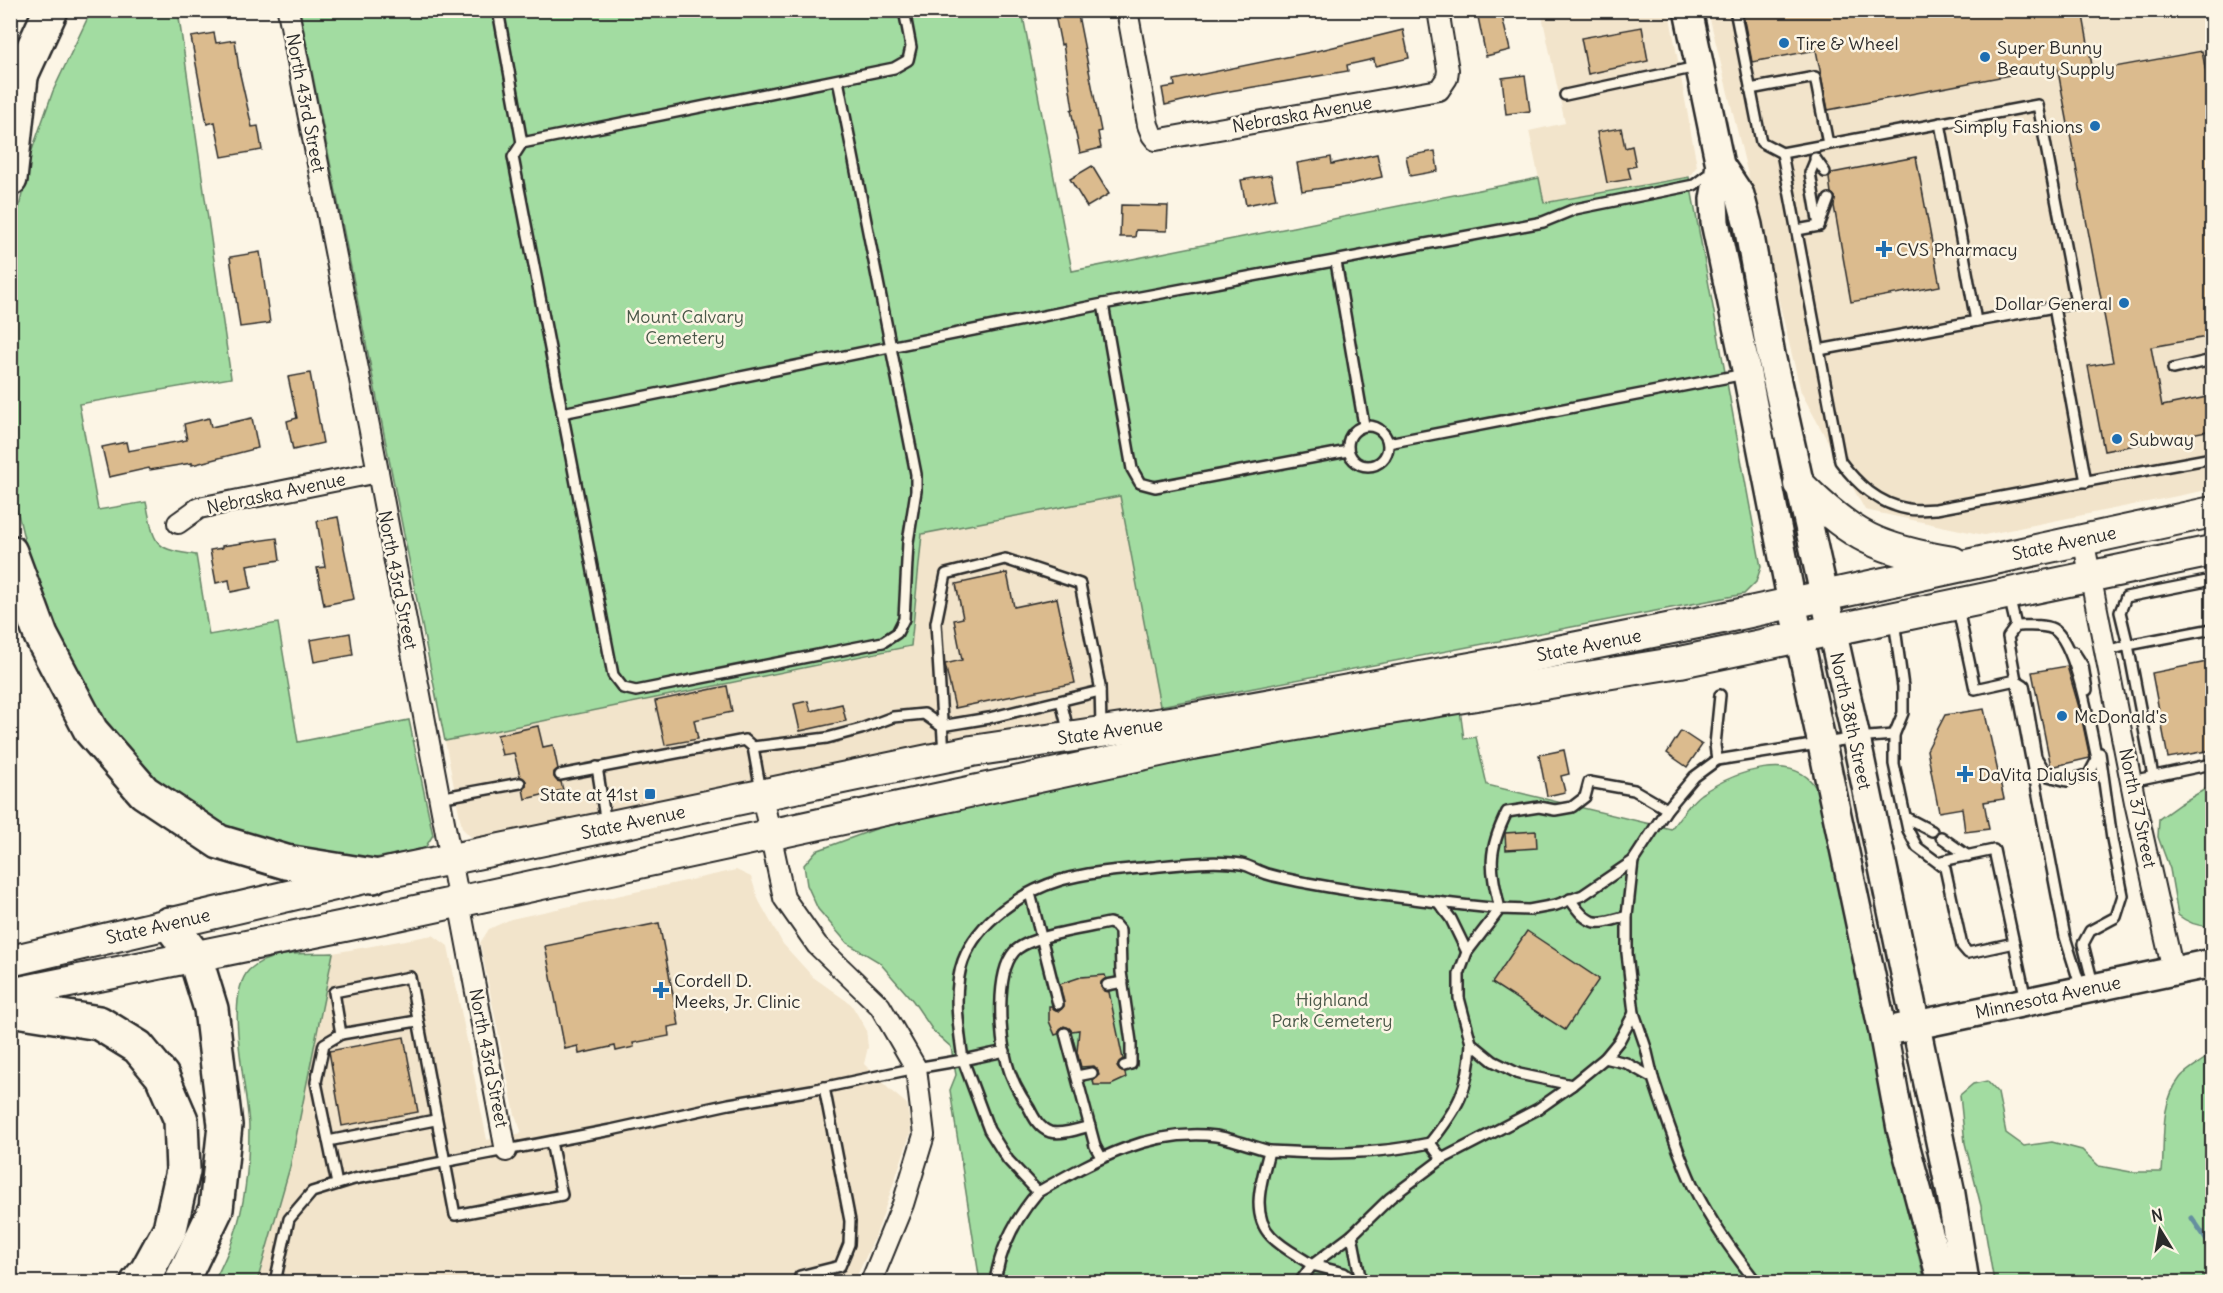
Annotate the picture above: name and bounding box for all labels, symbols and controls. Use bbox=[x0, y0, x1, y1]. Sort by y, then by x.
street label: North 43rd Street bbox=[281, 32, 331, 174]
place label: Tire & Wheel bbox=[1796, 32, 1898, 55]
marker: Tire & Wheel bbox=[1777, 36, 1791, 50]
place label: Super Bunny Beauty Supply bbox=[1997, 36, 2115, 80]
marker: Super Bunny Beauty Supply bbox=[1978, 50, 1992, 64]
street label: Nebraska Avenue bbox=[1230, 90, 1374, 138]
place label: Simply Fashions bbox=[1953, 115, 2083, 138]
marker: Simply Fashions bbox=[2088, 119, 2102, 133]
place label: CVS Pharmacy bbox=[1896, 238, 2018, 261]
marker: CVS Pharmacy bbox=[1877, 242, 1891, 256]
place label: Dollar General bbox=[1995, 292, 2112, 315]
marker: Dollar General bbox=[2117, 296, 2131, 310]
park label: Mount Calvary Cemetery bbox=[626, 305, 744, 349]
place label: Subway bbox=[2129, 428, 2194, 451]
marker: Subway bbox=[2110, 432, 2124, 446]
street label: Nebraska Avenue bbox=[204, 467, 348, 519]
street label: North 43rd Street bbox=[373, 509, 423, 651]
street label: State Avenue bbox=[2010, 521, 2118, 565]
street label: State Avenue bbox=[1535, 624, 1643, 666]
street label: North 38th Street bbox=[1825, 650, 1877, 792]
place label: McDonald's bbox=[2074, 705, 2167, 728]
marker: McDonald's bbox=[2055, 709, 2069, 723]
street label: State Avenue bbox=[1056, 712, 1164, 750]
street label: North 37 Street bbox=[2114, 746, 2162, 870]
place label: DaVita Dialysis bbox=[1978, 763, 2098, 786]
marker: DaVita Dialysis bbox=[1956, 765, 1974, 783]
place label: State at 41st bbox=[540, 783, 638, 806]
marker: State at 41st bbox=[643, 787, 657, 801]
street label: State Avenue bbox=[579, 800, 687, 844]
street label: State Avenue bbox=[104, 903, 212, 949]
place label: Cordell D. Meeks, Jr. Clinic bbox=[674, 969, 800, 1013]
street label: Minnesota Avenue bbox=[1973, 970, 2123, 1024]
marker: Cordell D. Meeks, Jr. Clinic bbox=[652, 981, 670, 999]
street label: North 43rd Street bbox=[464, 987, 514, 1129]
park label: Highland Park Cemetery bbox=[1271, 988, 1393, 1032]
north arrow bbox=[2130, 1200, 2190, 1260]
text: N bbox=[2150, 1204, 2164, 1226]

